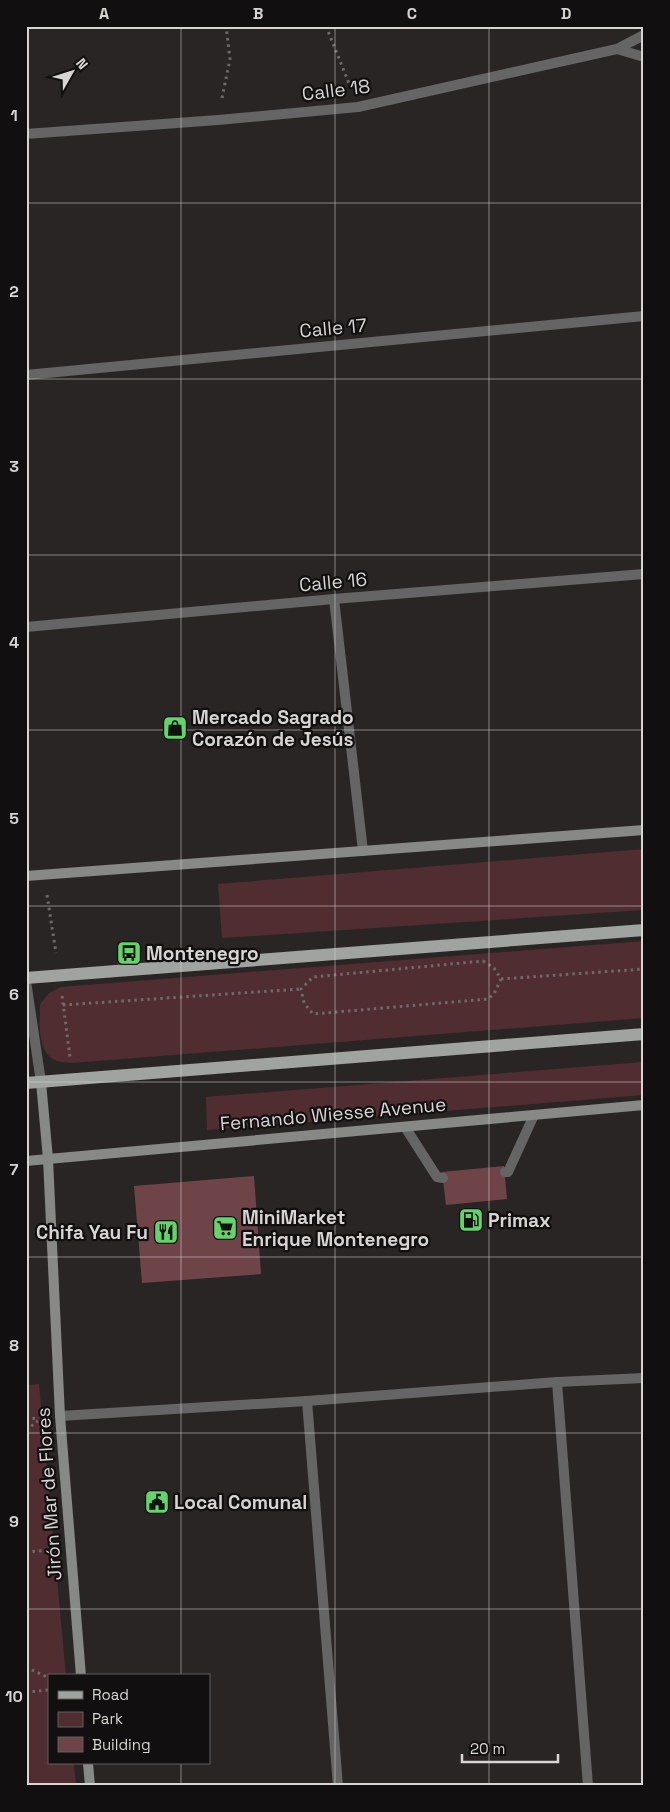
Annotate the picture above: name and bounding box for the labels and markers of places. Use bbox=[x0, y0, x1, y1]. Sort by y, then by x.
place label: Mercado Sagrado Corazón de Jesús bbox=[192, 705, 354, 752]
shop icon: Mercado Sagrado Corazón de Jesús bbox=[162, 715, 188, 741]
bus stop icon: Montenegro bbox=[116, 940, 142, 966]
place label: Montenegro bbox=[146, 941, 259, 966]
place label: MiniMarket Enrique Montenegro bbox=[242, 1205, 429, 1252]
fuel station icon: Primax bbox=[458, 1207, 484, 1233]
place label: Primax bbox=[488, 1208, 551, 1233]
supermarket icon: MiniMarket Enrique Montenegro bbox=[212, 1215, 238, 1241]
restaurant icon: Chifa Yau Fu bbox=[153, 1219, 179, 1245]
place label: Chifa Yau Fu bbox=[36, 1220, 148, 1245]
public building icon: Local Comunal bbox=[144, 1489, 170, 1515]
place label: Local Comunal bbox=[174, 1490, 307, 1515]

